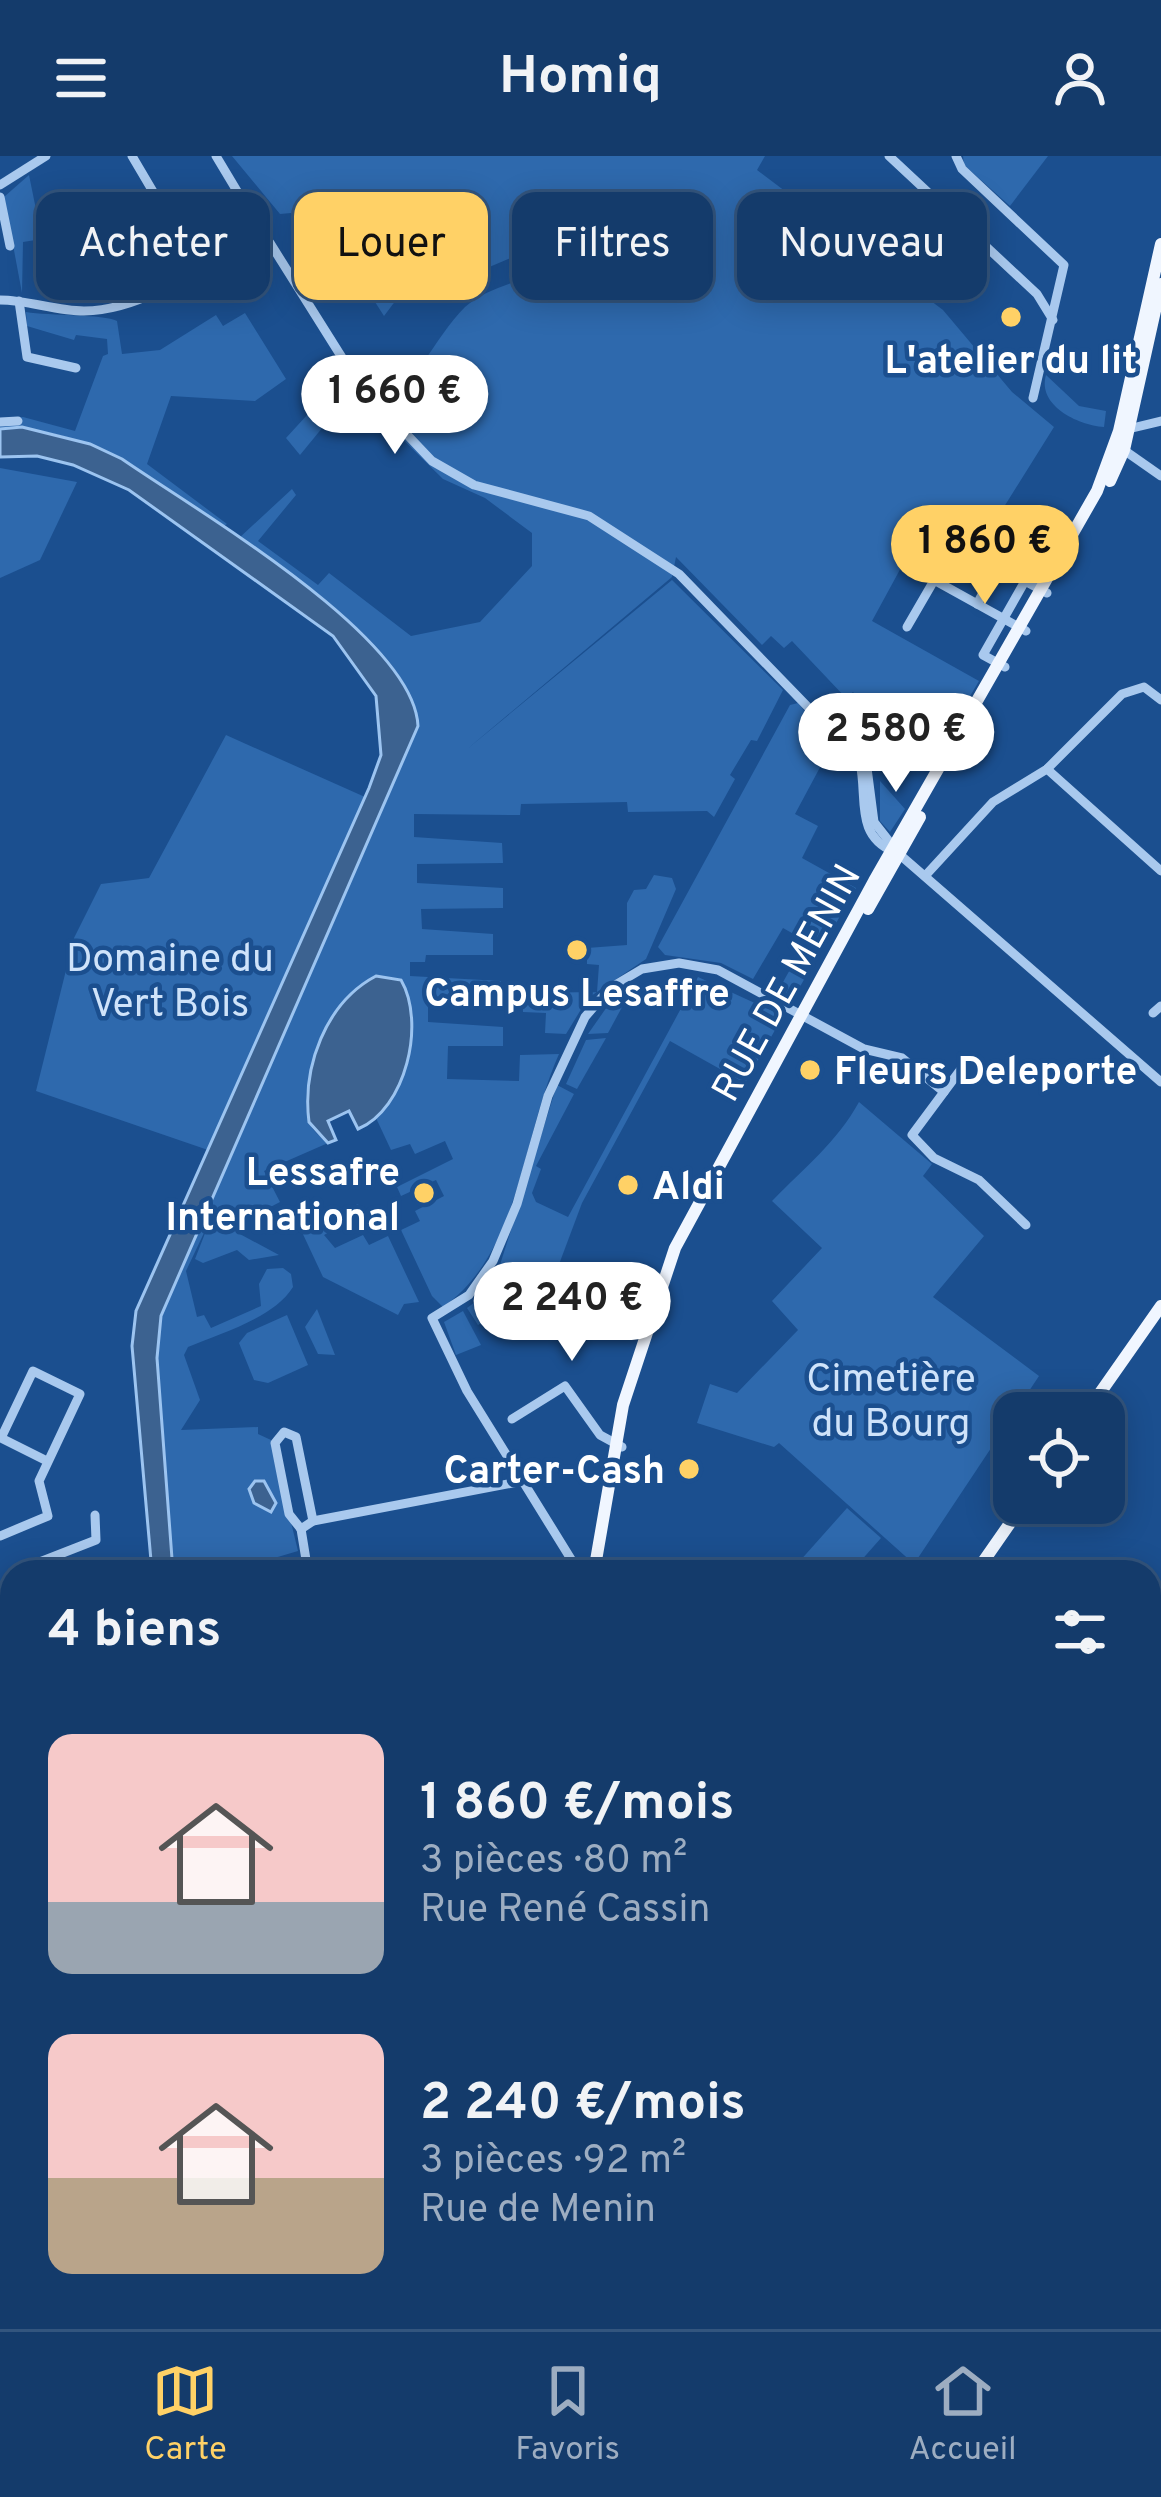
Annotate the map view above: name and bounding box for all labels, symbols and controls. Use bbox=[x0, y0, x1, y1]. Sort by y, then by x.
text: Homiq bbox=[499, 44, 662, 113]
icon: menu bbox=[48, 45, 114, 111]
icon: person bbox=[1047, 45, 1113, 111]
chip: Acheter bbox=[36, 192, 270, 300]
chip: Louer bbox=[294, 192, 488, 300]
chip: Filtres bbox=[512, 192, 713, 300]
chip: Nouveau bbox=[737, 192, 987, 300]
marker: L'atelier du lit bbox=[998, 304, 1024, 330]
place label: L'atelier du lit bbox=[885, 339, 1137, 388]
pin: 1 660 € bbox=[284, 355, 506, 457]
text: 1 660 € bbox=[328, 369, 462, 418]
pin: 1 860 € bbox=[874, 505, 1096, 607]
text: 1 860 € bbox=[918, 519, 1052, 568]
pin: 2 580 € bbox=[785, 693, 1007, 795]
text: 2 580 € bbox=[825, 707, 967, 756]
street label: RUE DE MENIN bbox=[703, 857, 874, 1112]
park label: Domaine du Vert Bois bbox=[66, 937, 274, 1031]
marker: Campus Lesaffre bbox=[564, 937, 590, 963]
place label: Campus Lesaffre bbox=[424, 972, 730, 1021]
place label: Fleurs Deleporte bbox=[834, 1050, 1137, 1099]
marker: Fleurs Deleporte bbox=[797, 1057, 823, 1083]
place label: Lessafre International bbox=[166, 1151, 400, 1245]
place label: Aldi bbox=[652, 1165, 725, 1214]
marker: Aldi bbox=[615, 1172, 641, 1198]
marker: Lessafre International bbox=[411, 1180, 437, 1206]
pin: 2 240 € bbox=[461, 1262, 683, 1364]
text: 2 240 € bbox=[501, 1276, 643, 1325]
park label: Cimetière du Bourg bbox=[806, 1357, 976, 1451]
map controls bbox=[993, 1392, 1125, 1524]
button: locate bbox=[993, 1392, 1125, 1524]
place label: Carter-Cash bbox=[443, 1449, 665, 1498]
marker: Carter-Cash bbox=[676, 1456, 702, 1482]
icon: filters bbox=[1047, 1599, 1113, 1665]
text: 4 biens bbox=[48, 1600, 221, 1665]
text: 1 860 €/mois bbox=[420, 1773, 734, 1838]
icon: home bbox=[144, 1782, 288, 1926]
text: 3 pièces · 80 m² bbox=[420, 1838, 687, 1887]
text: Rue René Cassin bbox=[420, 1887, 710, 1936]
text: 2 240 €/mois bbox=[420, 2073, 746, 2138]
icon: home bbox=[144, 2082, 288, 2226]
text: 3 pièces · 92 m² bbox=[420, 2138, 686, 2187]
text: Rue de Menin bbox=[420, 2187, 656, 2236]
tab: Carte bbox=[144, 2358, 227, 2472]
tab: Favoris bbox=[515, 2358, 620, 2472]
tab: Accueil bbox=[909, 2358, 1017, 2472]

